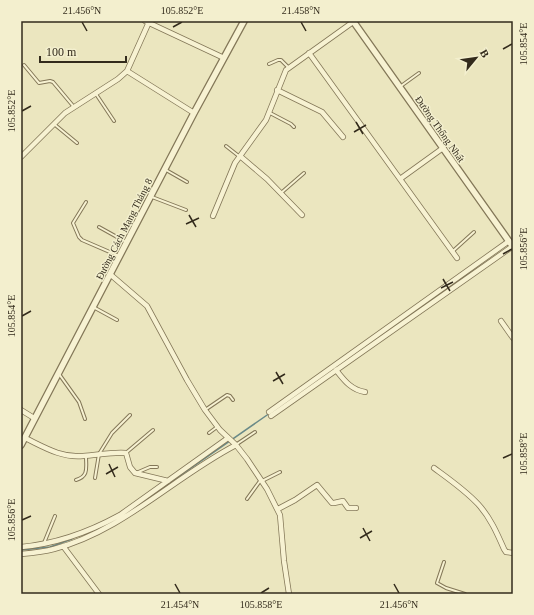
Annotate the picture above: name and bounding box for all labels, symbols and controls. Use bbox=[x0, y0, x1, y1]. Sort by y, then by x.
text: 21.456°N bbox=[63, 5, 101, 16]
text: 105.852°E bbox=[161, 5, 203, 16]
text: 21.458°N bbox=[282, 5, 320, 16]
text: 105.854°E bbox=[518, 23, 529, 65]
scale bar bbox=[40, 38, 126, 64]
north arrow bbox=[456, 38, 496, 78]
text: 100 m bbox=[46, 45, 77, 59]
text: B bbox=[478, 47, 492, 60]
text: 105.852°E bbox=[6, 90, 17, 132]
street label: Đường Thống Nhất bbox=[413, 94, 467, 164]
street label: Đường Cách Mạng Tháng 8 bbox=[94, 177, 154, 281]
text: 105.856°E bbox=[518, 228, 529, 270]
text: 105.854°E bbox=[6, 295, 17, 337]
text: 105.858°E bbox=[518, 433, 529, 475]
text: 105.856°E bbox=[6, 499, 17, 541]
text: 21.454°N bbox=[161, 599, 199, 610]
text: 105.858°E bbox=[240, 599, 282, 610]
text: 21.456°N bbox=[380, 599, 418, 610]

